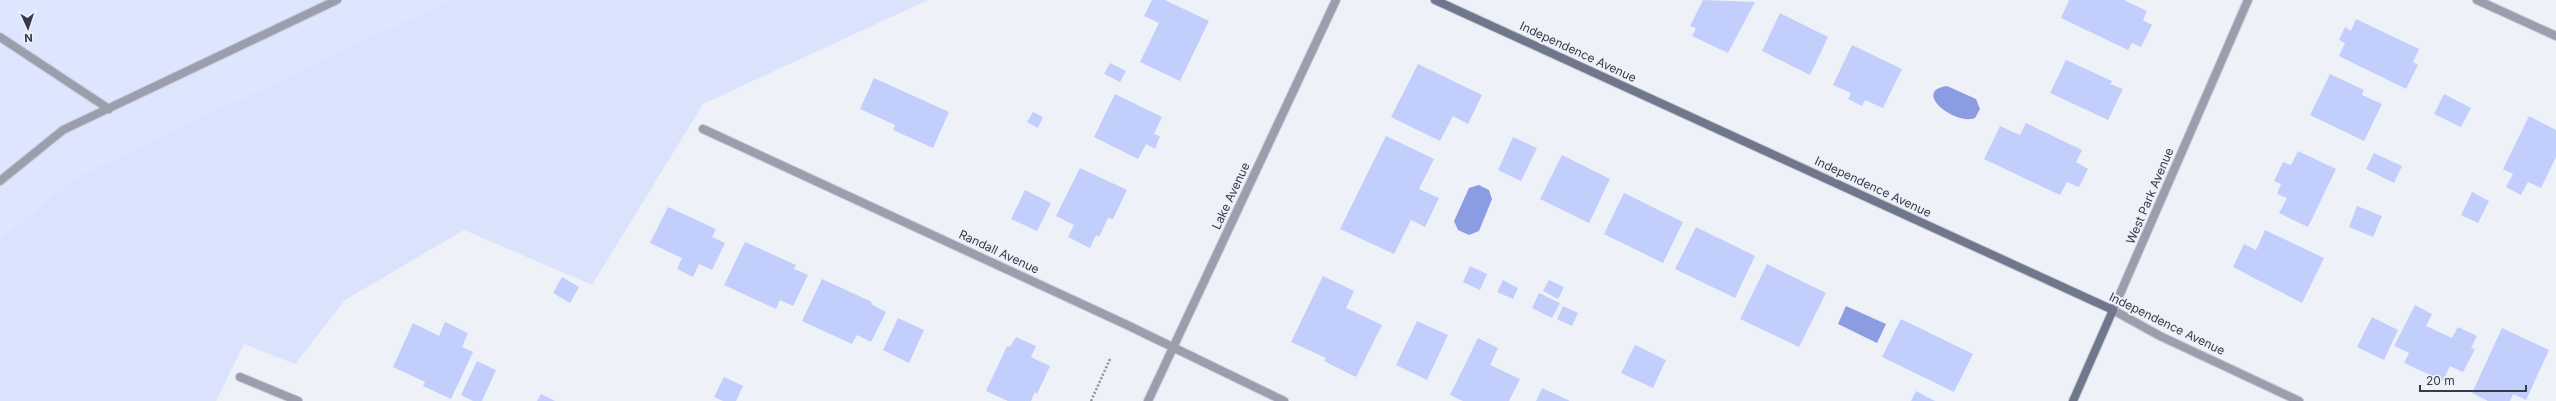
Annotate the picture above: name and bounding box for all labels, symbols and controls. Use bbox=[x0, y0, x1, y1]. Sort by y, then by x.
north arrow bbox=[8, 8, 48, 48]
street label: Independence Avenue bbox=[1518, 18, 1639, 85]
text: N bbox=[24, 31, 33, 45]
street label: West Park Avenue bbox=[2122, 145, 2177, 246]
street label: Independence Avenue bbox=[1813, 153, 1934, 220]
street label: Lake Avenue bbox=[1208, 160, 1253, 232]
street label: Randall Avenue bbox=[957, 226, 1042, 277]
street label: Independence Avenue bbox=[2107, 289, 2228, 358]
scale bar bbox=[2420, 367, 2526, 393]
text: 20 m bbox=[2426, 373, 2455, 388]

